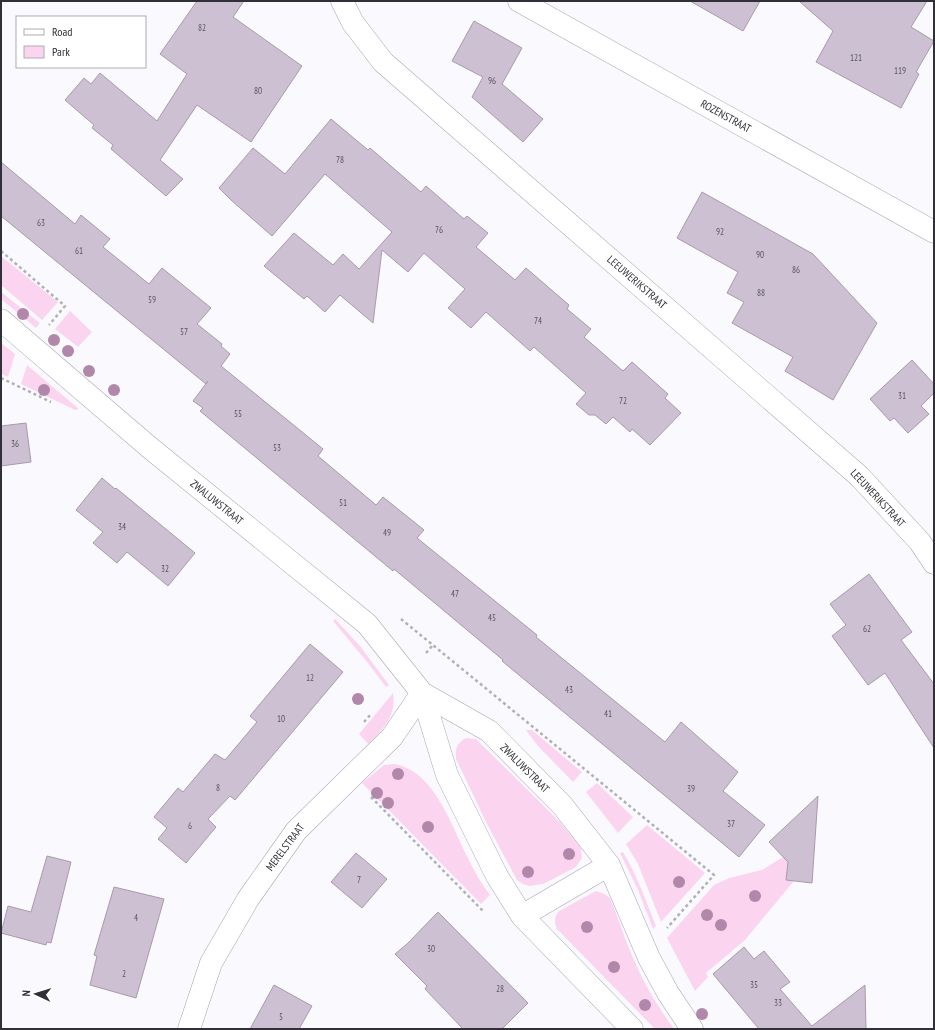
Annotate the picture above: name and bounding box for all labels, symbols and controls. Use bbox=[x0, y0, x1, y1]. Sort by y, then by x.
legend bbox=[16, 16, 146, 68]
house number: 82 bbox=[198, 22, 206, 33]
text: Road bbox=[52, 24, 72, 39]
text: Park bbox=[52, 44, 70, 59]
house number: 121 bbox=[850, 52, 862, 63]
house number: 119 bbox=[894, 65, 906, 76]
house number: 96 bbox=[488, 75, 496, 86]
house number: 80 bbox=[254, 85, 262, 96]
street label: ROZENSTRAAT bbox=[698, 96, 754, 136]
house number: 78 bbox=[336, 154, 344, 165]
house number: 63 bbox=[37, 217, 45, 228]
house number: 76 bbox=[435, 224, 443, 235]
house number: 92 bbox=[716, 226, 724, 237]
house number: 61 bbox=[75, 245, 83, 256]
house number: 90 bbox=[756, 249, 764, 260]
street label: LEEUWERIKSTRAAT bbox=[604, 252, 670, 312]
house number: 86 bbox=[792, 264, 800, 275]
house number: 88 bbox=[757, 287, 765, 298]
house number: 59 bbox=[148, 294, 156, 305]
house number: 74 bbox=[534, 315, 542, 326]
house number: 57 bbox=[180, 326, 188, 337]
house number: 31 bbox=[898, 390, 906, 401]
house number: 72 bbox=[619, 395, 627, 406]
house number: 55 bbox=[234, 408, 242, 419]
house number: 36 bbox=[11, 438, 19, 449]
house number: 53 bbox=[273, 442, 281, 453]
street label: LEEUWERIKSTRAAT bbox=[847, 466, 909, 530]
street label: ZWALUWSTRAAT bbox=[188, 476, 246, 528]
house number: 51 bbox=[339, 497, 347, 508]
house number: 34 bbox=[118, 521, 126, 532]
house number: 49 bbox=[383, 527, 391, 538]
house number: 32 bbox=[161, 563, 169, 574]
house number: 47 bbox=[451, 588, 459, 599]
house number: 45 bbox=[488, 612, 496, 623]
house number: 62 bbox=[863, 623, 871, 634]
house number: 12 bbox=[306, 672, 314, 683]
house number: 43 bbox=[565, 684, 573, 695]
house number: 41 bbox=[604, 708, 612, 719]
house number: 10 bbox=[277, 713, 285, 724]
street label: ZWALUWSTRAAT bbox=[497, 740, 553, 796]
house number: 8 bbox=[216, 782, 220, 793]
house number: 39 bbox=[687, 783, 695, 794]
house number: 37 bbox=[727, 818, 735, 829]
house number: 6 bbox=[188, 820, 192, 831]
street label: MERELSTRAAT bbox=[263, 821, 307, 873]
house number: 7 bbox=[357, 874, 361, 885]
house number: 4 bbox=[134, 912, 138, 923]
house number: 30 bbox=[427, 943, 435, 954]
house number: 2 bbox=[122, 968, 126, 979]
north arrow bbox=[16, 974, 56, 1014]
house number: 35 bbox=[750, 979, 758, 990]
house number: 28 bbox=[496, 983, 504, 994]
text: N bbox=[19, 990, 33, 997]
house number: 33 bbox=[774, 997, 782, 1008]
house number: 5 bbox=[279, 1011, 283, 1022]

